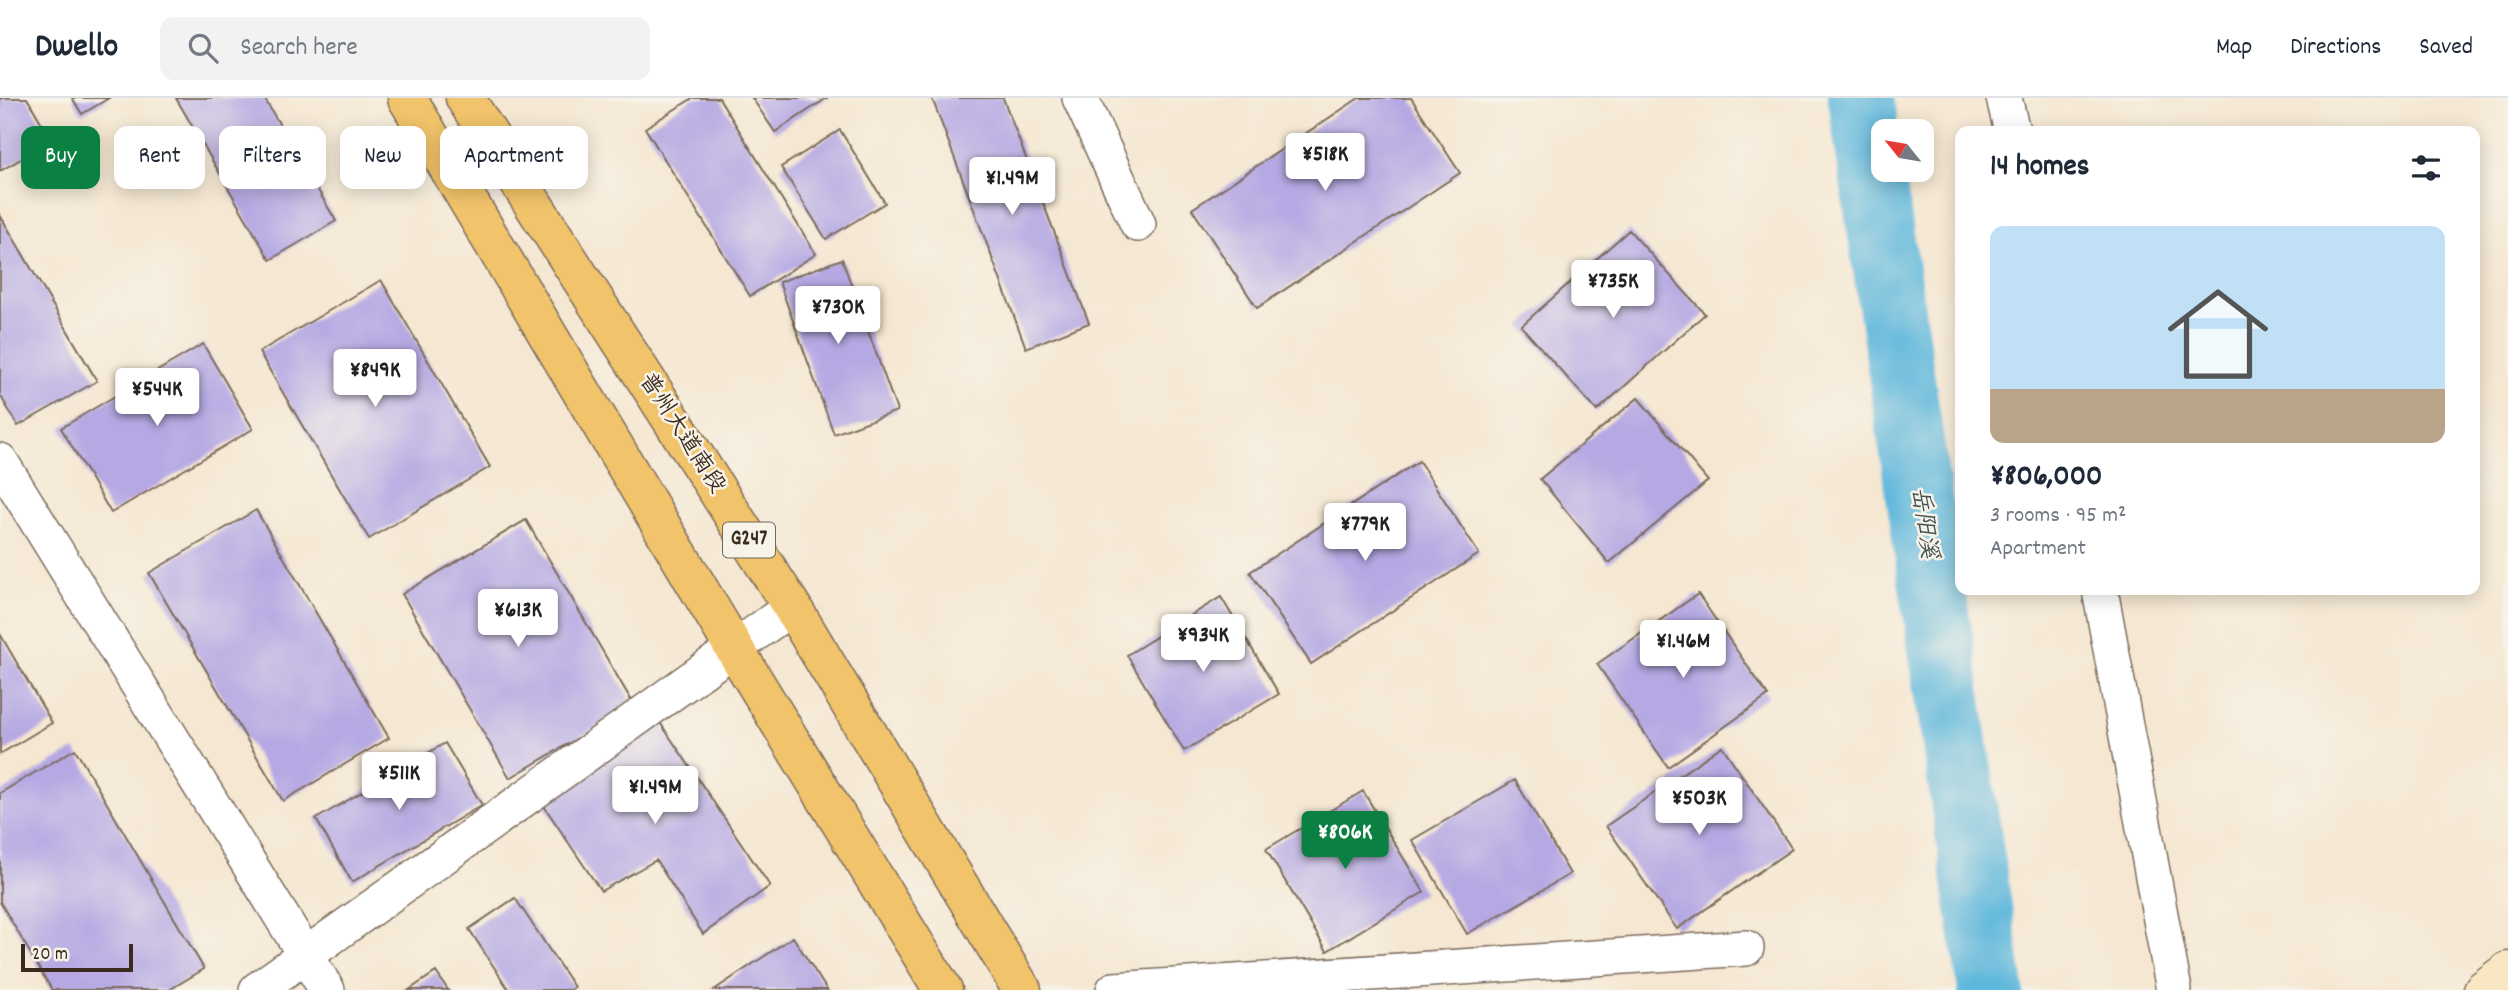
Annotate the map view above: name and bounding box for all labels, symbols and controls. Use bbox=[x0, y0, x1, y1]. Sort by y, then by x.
search box bbox=[160, 17, 650, 80]
text: Dwello bbox=[35, 25, 118, 72]
icon: search bbox=[184, 29, 222, 67]
text: Search here bbox=[240, 30, 358, 67]
text: Map bbox=[2216, 31, 2252, 65]
text: Directions bbox=[2290, 31, 2381, 65]
text: Saved bbox=[2419, 31, 2473, 65]
north arrow bbox=[1871, 119, 1934, 182]
map controls bbox=[1871, 119, 1934, 182]
chip: Buy bbox=[21, 126, 100, 189]
chip: Rent bbox=[114, 126, 205, 189]
chip: Filters bbox=[219, 126, 326, 189]
chip: New bbox=[340, 126, 426, 189]
chip: Apartment bbox=[440, 126, 588, 189]
pin: ¥518K bbox=[1276, 134, 1374, 193]
text: ¥518K bbox=[1302, 139, 1348, 172]
text: 14 homes bbox=[1990, 147, 2089, 190]
icon: filters bbox=[2407, 149, 2445, 187]
pin: ¥1.49M bbox=[955, 158, 1069, 217]
text: ¥1.49M bbox=[985, 163, 1039, 196]
pin: ¥735K bbox=[1564, 260, 1662, 320]
text: ¥735K bbox=[1587, 266, 1639, 299]
icon: home bbox=[2155, 271, 2281, 397]
pin: ¥730K bbox=[789, 286, 887, 346]
text: ¥730K bbox=[811, 292, 865, 325]
pin: ¥849K bbox=[326, 350, 424, 409]
text: ¥849K bbox=[349, 355, 401, 388]
street label: 普州大道南段 bbox=[630, 367, 732, 501]
pin: ¥544K bbox=[108, 368, 206, 428]
text: ¥544K bbox=[131, 374, 183, 407]
text: ¥806,000 bbox=[1990, 457, 2102, 500]
water label: 岳阳溪 bbox=[1901, 485, 1945, 563]
text: 3 rooms · 95 m² bbox=[1990, 500, 2126, 533]
pin: ¥779K bbox=[1316, 504, 1414, 563]
text: ¥779K bbox=[1340, 509, 1390, 542]
road number: G247 bbox=[723, 522, 775, 558]
text: Apartment bbox=[1990, 533, 2086, 566]
pin: ¥613K bbox=[469, 589, 567, 649]
text: ¥613K bbox=[494, 595, 542, 628]
pin: ¥934K bbox=[1154, 614, 1252, 674]
text: ¥934K bbox=[1177, 620, 1229, 653]
pin: ¥1.46M bbox=[1626, 620, 1740, 680]
text: ¥1.46M bbox=[1656, 626, 1710, 659]
pin: ¥511K bbox=[350, 752, 448, 812]
text: ¥511K bbox=[378, 758, 420, 791]
pin: ¥1.49M bbox=[598, 766, 712, 826]
text: ¥1.49M bbox=[628, 772, 682, 805]
pin: ¥503K bbox=[1650, 778, 1748, 837]
text: ¥503K bbox=[1671, 783, 1727, 816]
pin: ¥806K bbox=[1296, 812, 1394, 871]
text: ¥806K bbox=[1318, 817, 1372, 850]
scale bar bbox=[21, 941, 133, 973]
text: 20 m bbox=[32, 942, 68, 969]

